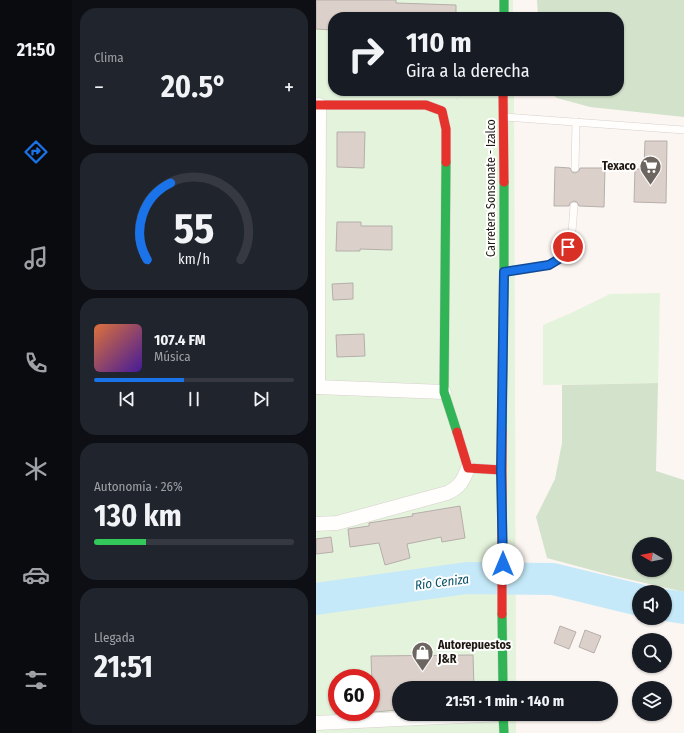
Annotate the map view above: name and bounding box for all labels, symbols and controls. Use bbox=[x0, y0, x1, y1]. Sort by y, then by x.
text: 110 m bbox=[406, 26, 472, 59]
icon: right bbox=[340, 28, 392, 80]
text: 21:50 bbox=[17, 39, 55, 61]
text: Clima bbox=[94, 50, 124, 65]
text: Gira a la derecha bbox=[406, 60, 530, 82]
text: 20.5° bbox=[161, 69, 227, 105]
text: − bbox=[94, 74, 104, 101]
text: + bbox=[284, 74, 294, 101]
street label: Carretera Sonsonate - Izalco bbox=[484, 119, 498, 257]
icon: directions bbox=[22, 138, 50, 166]
supermarket icon: Texaco bbox=[638, 153, 664, 186]
place label: Texaco bbox=[602, 159, 637, 173]
text: 55 bbox=[174, 203, 214, 253]
pin bbox=[551, 230, 585, 264]
icon: arrive bbox=[557, 236, 579, 258]
icon: music bbox=[22, 244, 50, 272]
text: km/h bbox=[178, 250, 210, 267]
text: 107.4 FM bbox=[154, 331, 206, 349]
icon: phone bbox=[22, 349, 50, 377]
text: Música bbox=[154, 349, 191, 364]
icon: previous bbox=[116, 388, 138, 410]
icon: pause bbox=[183, 388, 205, 410]
icon: next bbox=[250, 388, 272, 410]
icon: climate bbox=[22, 455, 50, 483]
text: Autonomía · 26% bbox=[94, 479, 183, 494]
text: 130 km bbox=[94, 498, 182, 534]
north arrow bbox=[632, 537, 672, 577]
map controls bbox=[632, 537, 672, 721]
position arrow bbox=[482, 543, 524, 585]
icon: car bbox=[22, 561, 50, 589]
water label: Río Ceniza bbox=[414, 571, 470, 593]
button: sound bbox=[632, 585, 672, 625]
text: Llegada bbox=[94, 630, 135, 645]
button: search bbox=[632, 633, 672, 673]
place label: Autorepuestos J&R bbox=[437, 638, 512, 666]
shop icon: Autorepuestos J&R bbox=[410, 639, 436, 672]
text: 21:51 bbox=[94, 649, 153, 685]
icon: filters bbox=[22, 666, 50, 694]
speed limit sign: 60 bbox=[328, 669, 380, 721]
button: layers bbox=[632, 681, 672, 721]
text: 21:51 · 1 min · 140 m bbox=[446, 692, 564, 710]

